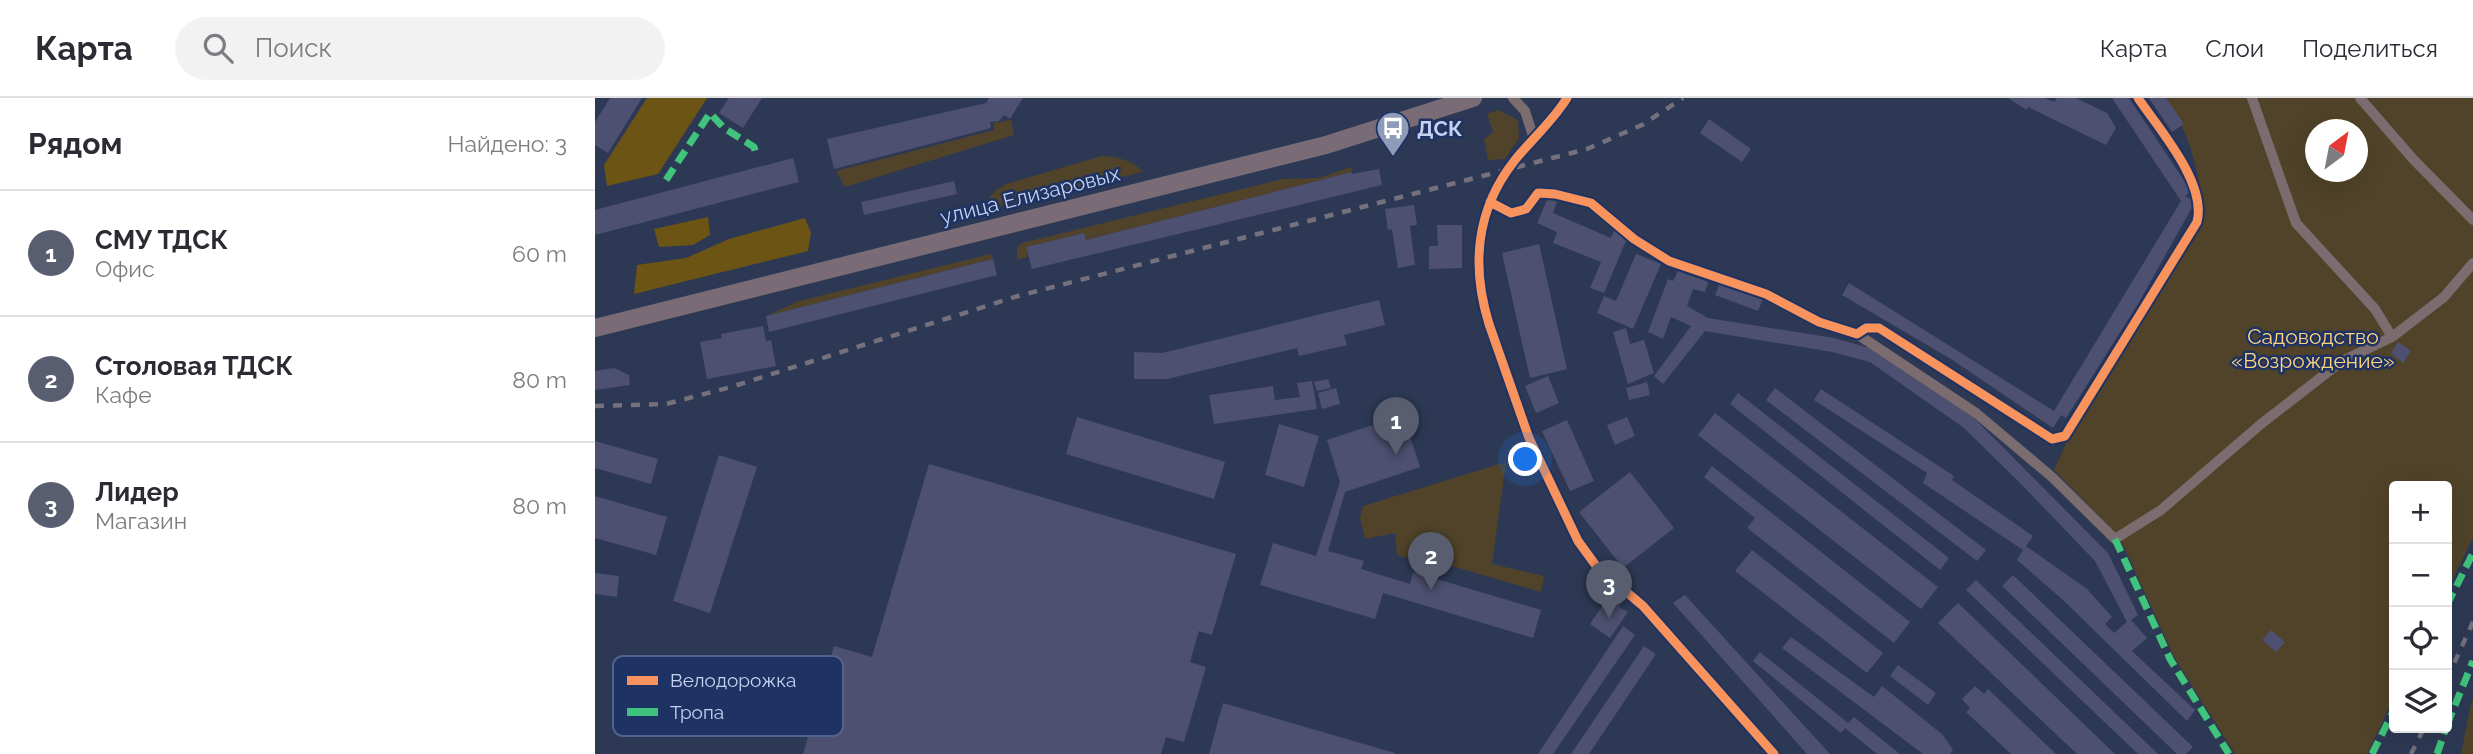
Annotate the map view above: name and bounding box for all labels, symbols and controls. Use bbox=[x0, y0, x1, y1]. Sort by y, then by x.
search box bbox=[175, 17, 665, 80]
text: Карта bbox=[35, 29, 133, 68]
icon: search bbox=[199, 29, 237, 67]
text: Поиск bbox=[255, 33, 332, 63]
text: Карта bbox=[2100, 34, 2167, 63]
text: Слои bbox=[2205, 34, 2264, 63]
text: Поделиться bbox=[2302, 34, 2438, 63]
bus stop icon: ДСК bbox=[1374, 109, 1412, 158]
place label: ДСК bbox=[1417, 116, 1463, 141]
north arrow bbox=[2305, 119, 2368, 182]
text: Рядом bbox=[28, 126, 122, 161]
text: Найдено: 3 bbox=[448, 130, 567, 157]
street label: улица Елизаровых bbox=[937, 160, 1123, 229]
text: СМУ ТДСК bbox=[95, 225, 228, 255]
text: 1 bbox=[45, 240, 57, 267]
text: 60 m bbox=[512, 240, 567, 267]
text: Офис bbox=[95, 255, 155, 282]
park label: Садоводство «Возрождение» bbox=[2231, 324, 2395, 373]
text: Столовая ТДСК bbox=[95, 351, 293, 381]
text: 2 bbox=[45, 366, 57, 393]
text: 80 m bbox=[512, 366, 567, 393]
text: Кафе bbox=[95, 381, 152, 408]
pin: 1 bbox=[1373, 397, 1419, 455]
your location bbox=[1508, 442, 1542, 476]
text: Лидер bbox=[95, 477, 179, 507]
map controls bbox=[2389, 481, 2452, 733]
button: + bbox=[2389, 481, 2452, 544]
text: 3 bbox=[45, 492, 57, 519]
text: 80 m bbox=[512, 492, 567, 519]
text: Магазин bbox=[95, 507, 187, 534]
pin: 2 bbox=[1408, 532, 1454, 590]
button: − bbox=[2389, 544, 2452, 607]
pin: 3 bbox=[1586, 560, 1632, 618]
button: locate bbox=[2389, 607, 2452, 670]
legend bbox=[613, 656, 843, 736]
text: Велодорожка bbox=[670, 669, 796, 691]
button: layers bbox=[2389, 670, 2452, 733]
text: Тропа bbox=[670, 701, 724, 723]

